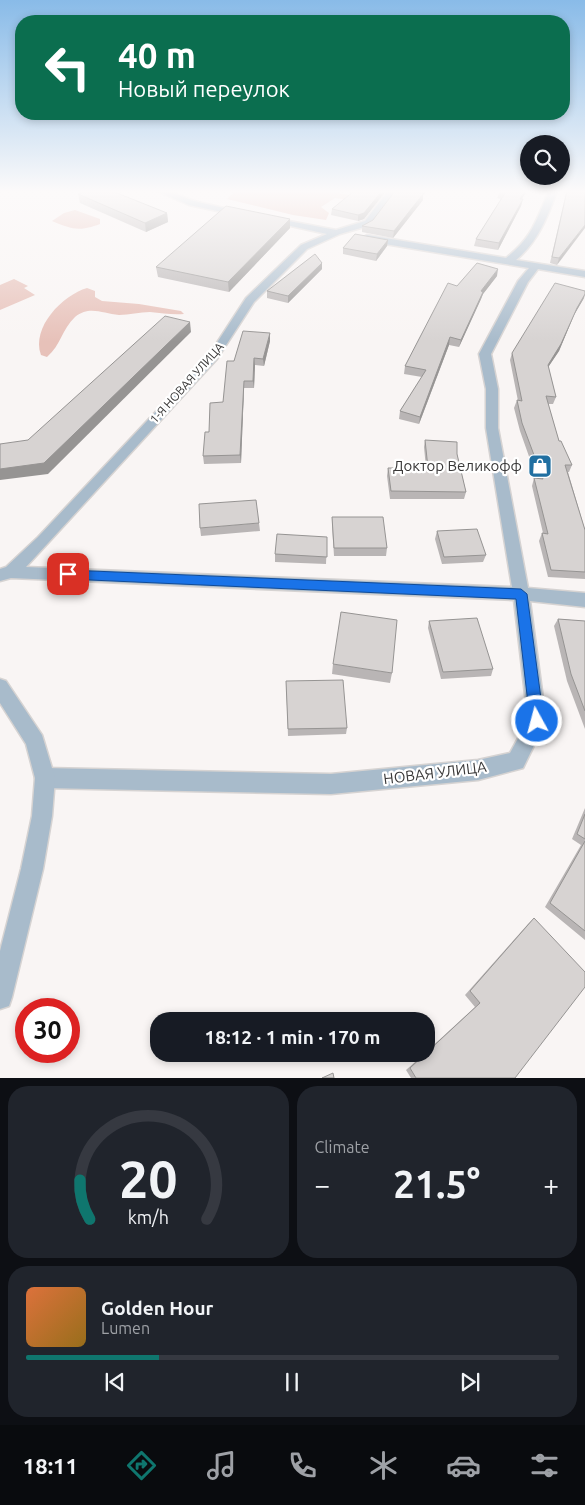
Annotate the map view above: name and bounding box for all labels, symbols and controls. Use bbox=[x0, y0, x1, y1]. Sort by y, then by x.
icon: left bbox=[35, 35, 100, 100]
text: 40 m bbox=[118, 35, 196, 75]
text: Новый переулок bbox=[118, 76, 290, 101]
map controls bbox=[520, 135, 570, 185]
button: search bbox=[520, 135, 570, 185]
street label: 1-Я НОВАЯ УЛИЦА bbox=[147, 340, 226, 425]
shop icon: Доктор Великофф bbox=[527, 453, 553, 479]
place label: Доктор Великофф bbox=[393, 457, 522, 474]
pin bbox=[47, 553, 89, 595]
icon: arrive bbox=[54, 560, 82, 588]
position arrow bbox=[510, 694, 562, 746]
street label: НОВАЯ УЛИЦА bbox=[382, 758, 488, 787]
speed limit sign: 30 bbox=[15, 998, 80, 1063]
text: 18:12 · 1 min · 170 m bbox=[205, 1026, 380, 1048]
text: Climate bbox=[315, 1138, 370, 1156]
text: 20 bbox=[119, 1150, 178, 1208]
text: 21.5° bbox=[393, 1163, 480, 1205]
text: − bbox=[315, 1169, 330, 1200]
text: + bbox=[543, 1169, 559, 1200]
text: km/h bbox=[128, 1207, 169, 1227]
text: Golden Hour bbox=[101, 1297, 213, 1319]
text: Lumen bbox=[101, 1319, 150, 1337]
icon: previous bbox=[101, 1368, 129, 1396]
icon: pause bbox=[278, 1368, 306, 1396]
icon: next bbox=[456, 1368, 484, 1396]
icon: directions bbox=[124, 1448, 159, 1483]
icon: music bbox=[204, 1448, 239, 1483]
icon: phone bbox=[285, 1448, 320, 1483]
icon: climate bbox=[366, 1448, 401, 1483]
icon: car bbox=[446, 1448, 481, 1483]
icon: filters bbox=[527, 1448, 562, 1483]
text: 18:11 bbox=[23, 1453, 78, 1478]

